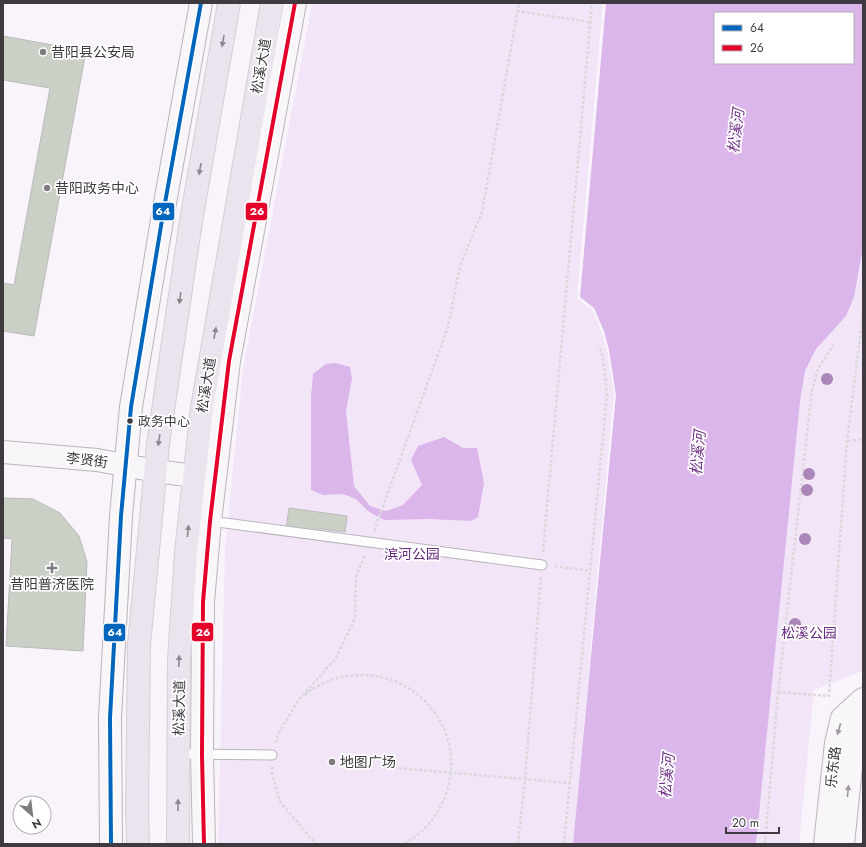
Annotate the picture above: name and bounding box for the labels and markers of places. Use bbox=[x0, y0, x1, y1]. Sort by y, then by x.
place label: 昔阳县公安局 bbox=[51, 42, 135, 62]
marker: 昔阳县公安局 bbox=[38, 47, 48, 57]
place label: 昔阳政务中心 bbox=[55, 178, 139, 198]
marker: 昔阳政务中心 bbox=[42, 183, 52, 193]
place label: 政务中心 bbox=[138, 412, 190, 431]
marker: 政务中心 bbox=[125, 416, 135, 426]
marker: 昔阳普济医院 bbox=[46, 562, 58, 574]
place label: 昔阳普济医院 bbox=[10, 574, 94, 594]
place label: 地图广场 bbox=[340, 752, 396, 772]
marker: 地图广场 bbox=[327, 757, 337, 767]

